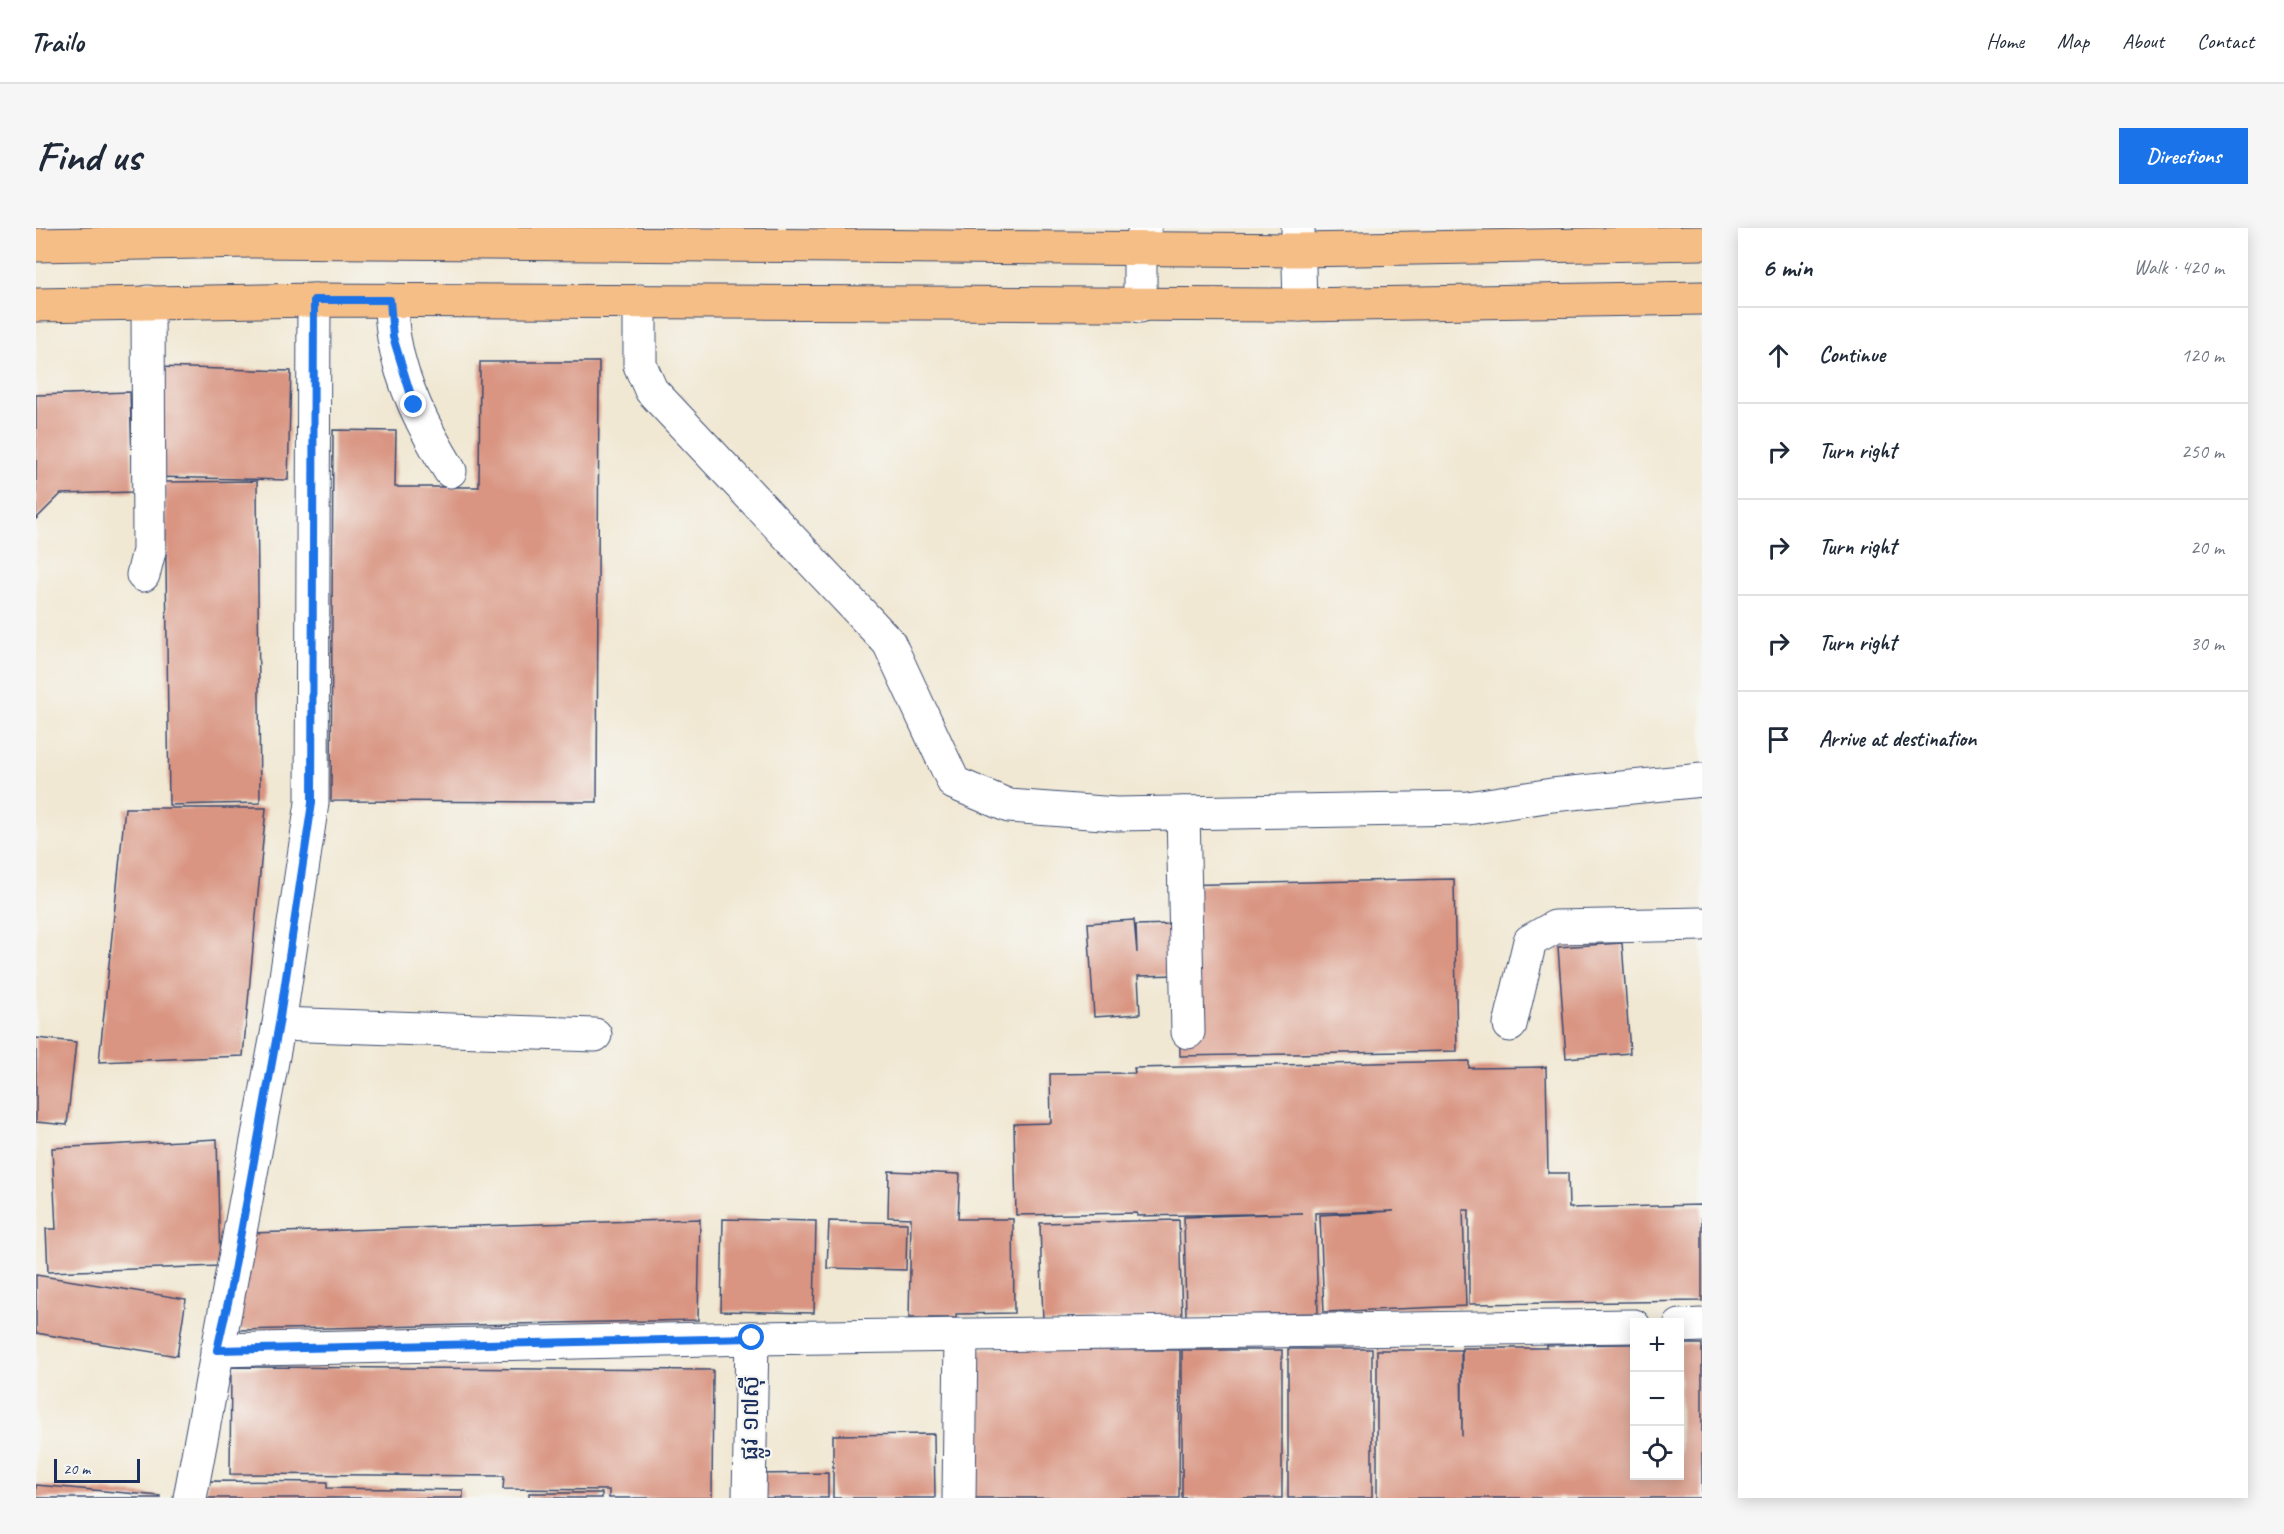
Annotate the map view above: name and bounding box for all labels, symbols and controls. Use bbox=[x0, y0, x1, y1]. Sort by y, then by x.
text: Trailo bbox=[30, 24, 84, 59]
text: Home bbox=[1986, 28, 2024, 54]
text: Map bbox=[2057, 28, 2089, 54]
text: About bbox=[2122, 28, 2164, 54]
text: Contact bbox=[2197, 28, 2254, 54]
button: Directions bbox=[2119, 128, 2248, 184]
text: Find us bbox=[36, 130, 141, 183]
text: 6 min bbox=[1762, 251, 1812, 284]
text: Walk · 420 m bbox=[2134, 255, 2224, 280]
icon: ahead bbox=[1762, 339, 1795, 372]
text: Continue bbox=[1819, 341, 1885, 369]
text: 120 m bbox=[2181, 343, 2224, 368]
route end bbox=[400, 391, 426, 417]
icon: right bbox=[1762, 435, 1795, 468]
text: Turn right bbox=[1819, 437, 1896, 465]
text: 250 m bbox=[2181, 439, 2224, 464]
icon: right bbox=[1762, 531, 1795, 564]
text: Turn right bbox=[1819, 533, 1896, 561]
text: 20 m bbox=[2190, 535, 2224, 560]
icon: right bbox=[1762, 627, 1795, 660]
text: Turn right bbox=[1819, 629, 1896, 657]
text: 30 m bbox=[2190, 631, 2224, 656]
icon: arrive bbox=[1762, 723, 1795, 756]
text: Arrive at destination bbox=[1819, 725, 1976, 753]
map controls bbox=[1630, 1318, 1684, 1480]
button: + bbox=[1630, 1318, 1684, 1372]
route start bbox=[738, 1324, 764, 1350]
button: − bbox=[1630, 1372, 1684, 1426]
street label: ផ្លូវ ១៧ស៊ី bbox=[734, 1375, 773, 1461]
button: locate bbox=[1630, 1426, 1684, 1480]
scale bar bbox=[54, 1456, 140, 1484]
text: 20 m bbox=[63, 1459, 90, 1479]

